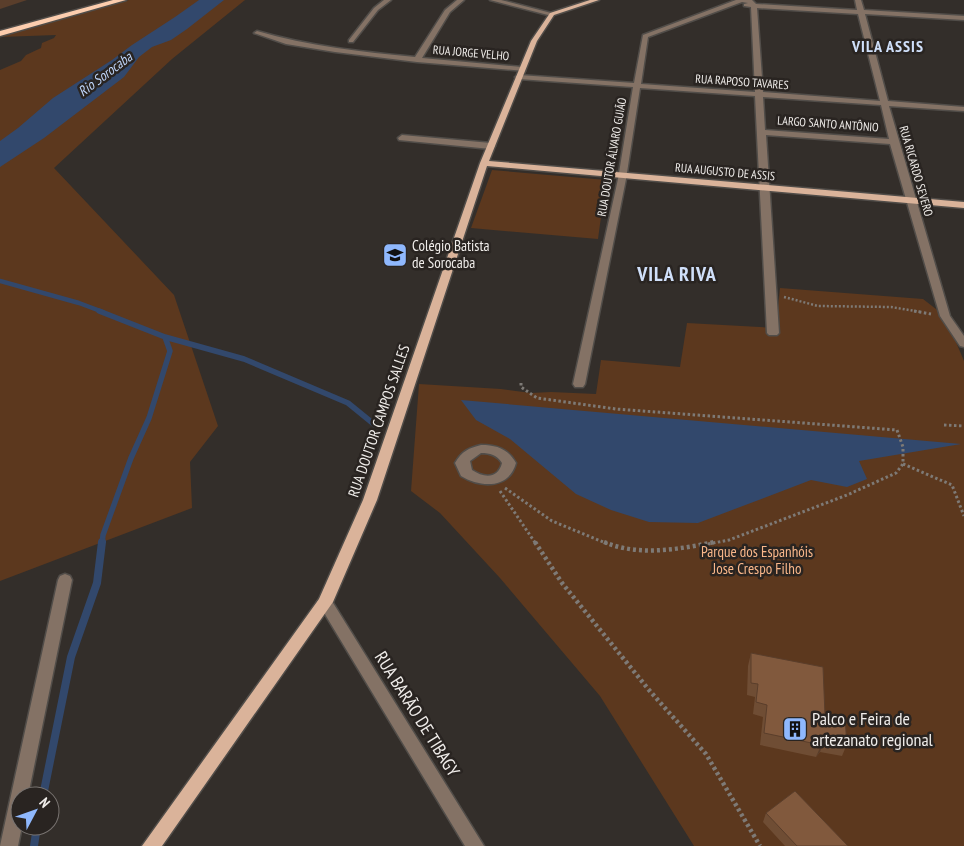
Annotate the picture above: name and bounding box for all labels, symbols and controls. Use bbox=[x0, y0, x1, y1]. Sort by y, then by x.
district label: VILA ASSIS bbox=[851, 36, 924, 56]
street label: RUA JORGE VELHO bbox=[432, 42, 510, 63]
water label: Rio Sorocaba bbox=[74, 47, 137, 100]
street label: RUA RAPOSO TAVARES bbox=[695, 71, 789, 92]
street label: RUA DOUTOR ÁLVARO GUIÃO bbox=[594, 96, 629, 217]
street label: LARGO SANTO ANTÔNIO bbox=[777, 112, 880, 135]
street label: RUA RICARDO SEVERO bbox=[896, 124, 937, 218]
street label: RUA AUGUSTO DE ASSIS bbox=[674, 160, 776, 183]
place label: Colégio Batista de Sorocaba bbox=[412, 236, 490, 272]
school or university icon: Colégio Batista de Sorocaba bbox=[382, 242, 408, 268]
district label: VILA RIVA bbox=[636, 261, 717, 287]
street label: RUA DOUTOR CAMPOS SALLES bbox=[344, 342, 414, 500]
park label: Parque dos Espanhóis Jose Crespo Filho bbox=[701, 542, 813, 578]
street label: RUA BARÃO DE TIBAGY bbox=[370, 647, 466, 781]
place label: Palco e Feira de artezanato regional bbox=[812, 707, 934, 751]
building icon: Palco e Feira de artezanato regional bbox=[782, 716, 808, 742]
north arrow bbox=[10, 786, 60, 836]
text: N bbox=[36, 794, 54, 811]

